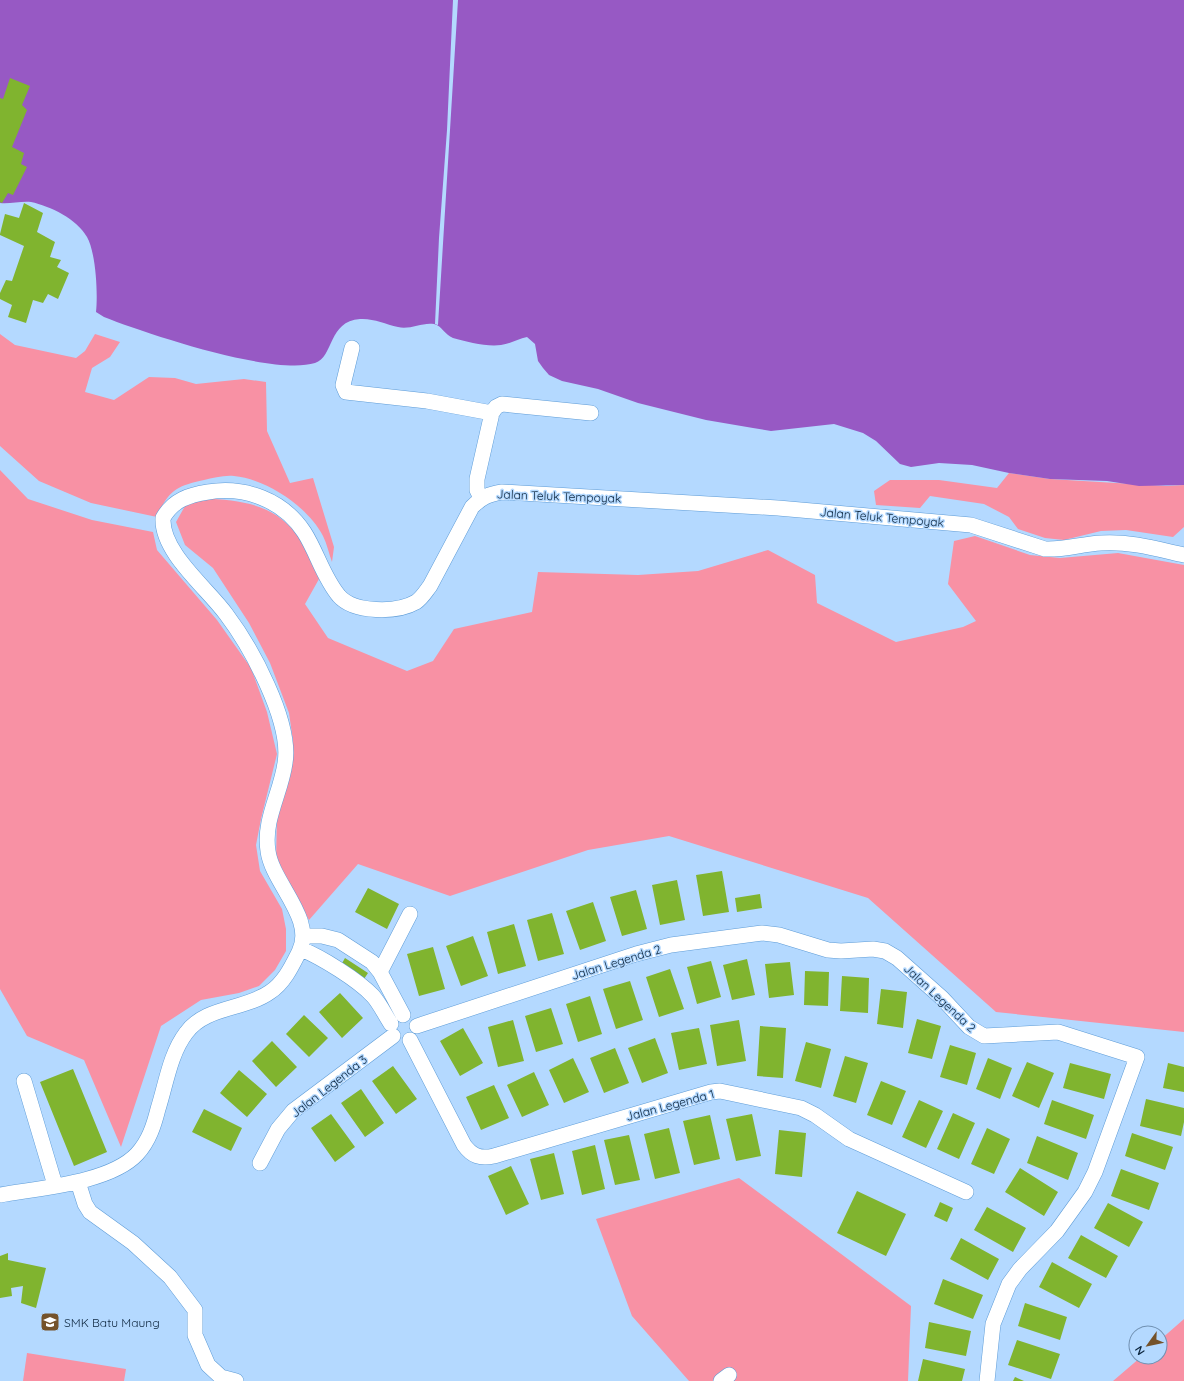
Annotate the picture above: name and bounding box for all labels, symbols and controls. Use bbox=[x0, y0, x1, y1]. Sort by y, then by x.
street label: Jalan Teluk Tempoyak bbox=[496, 486, 622, 506]
street label: Jalan Teluk Tempoyak bbox=[819, 504, 945, 530]
street label: Jalan Legenda 2 bbox=[569, 941, 663, 983]
street label: Jalan Legenda 2 bbox=[901, 961, 979, 1035]
street label: Jalan Legenda 3 bbox=[288, 1052, 370, 1120]
street label: Jalan Legenda 1 bbox=[624, 1086, 716, 1124]
school or university icon: SMK Batu Maung bbox=[39, 1311, 61, 1333]
place label: SMK Batu Maung bbox=[64, 1315, 160, 1330]
north arrow bbox=[1128, 1325, 1168, 1365]
text: N bbox=[1132, 1343, 1148, 1358]

